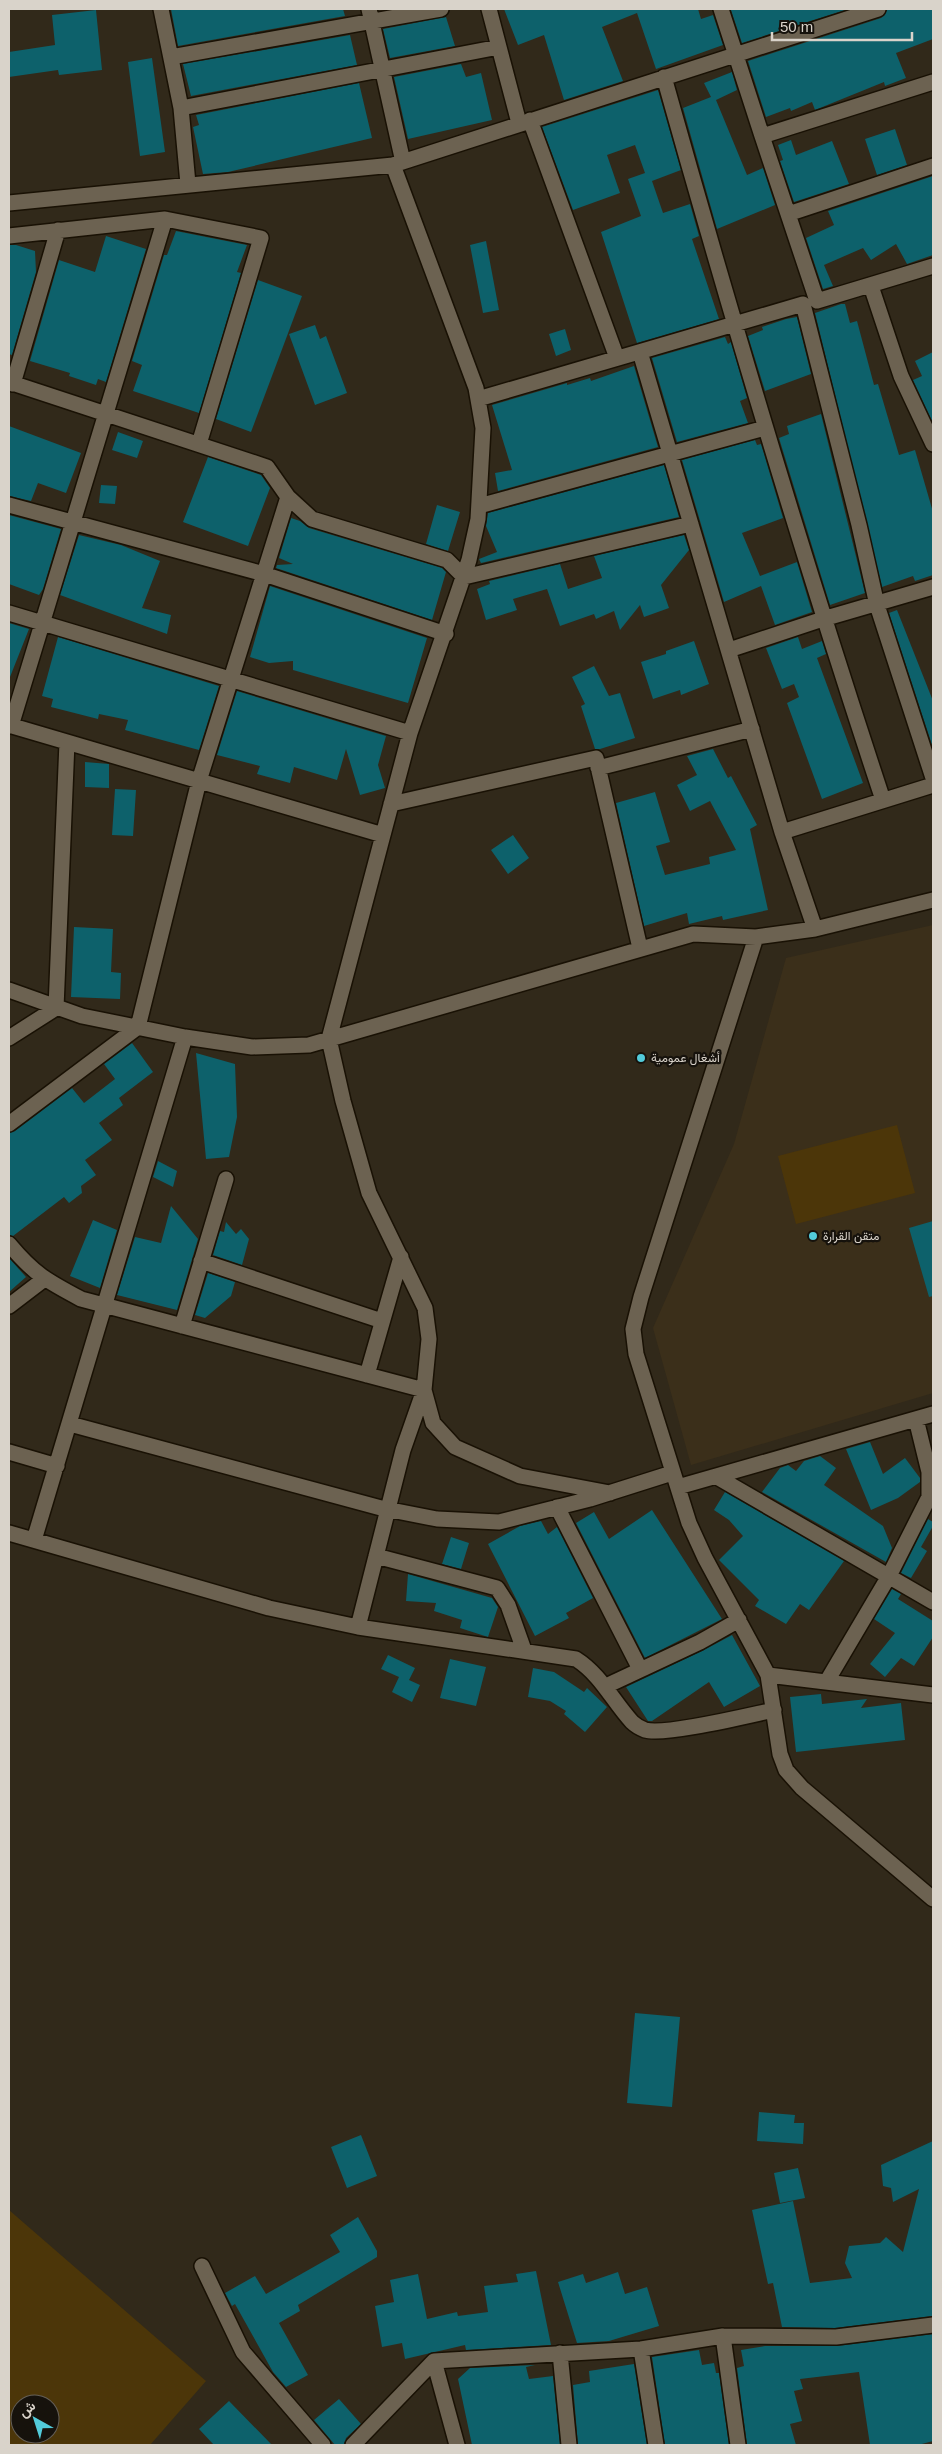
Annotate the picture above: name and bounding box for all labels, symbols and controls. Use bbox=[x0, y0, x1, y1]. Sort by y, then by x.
scale bar bbox=[772, 10, 912, 42]
text: 50 m bbox=[780, 18, 813, 35]
place label: أشغال عمومية bbox=[651, 1051, 720, 1066]
marker: أشغال عمومية bbox=[635, 1052, 647, 1064]
place label: متقن القرارة bbox=[823, 1229, 880, 1244]
marker: متقن القرارة bbox=[807, 1230, 819, 1242]
north arrow bbox=[10, 2394, 60, 2444]
text: ش bbox=[15, 2397, 39, 2421]

